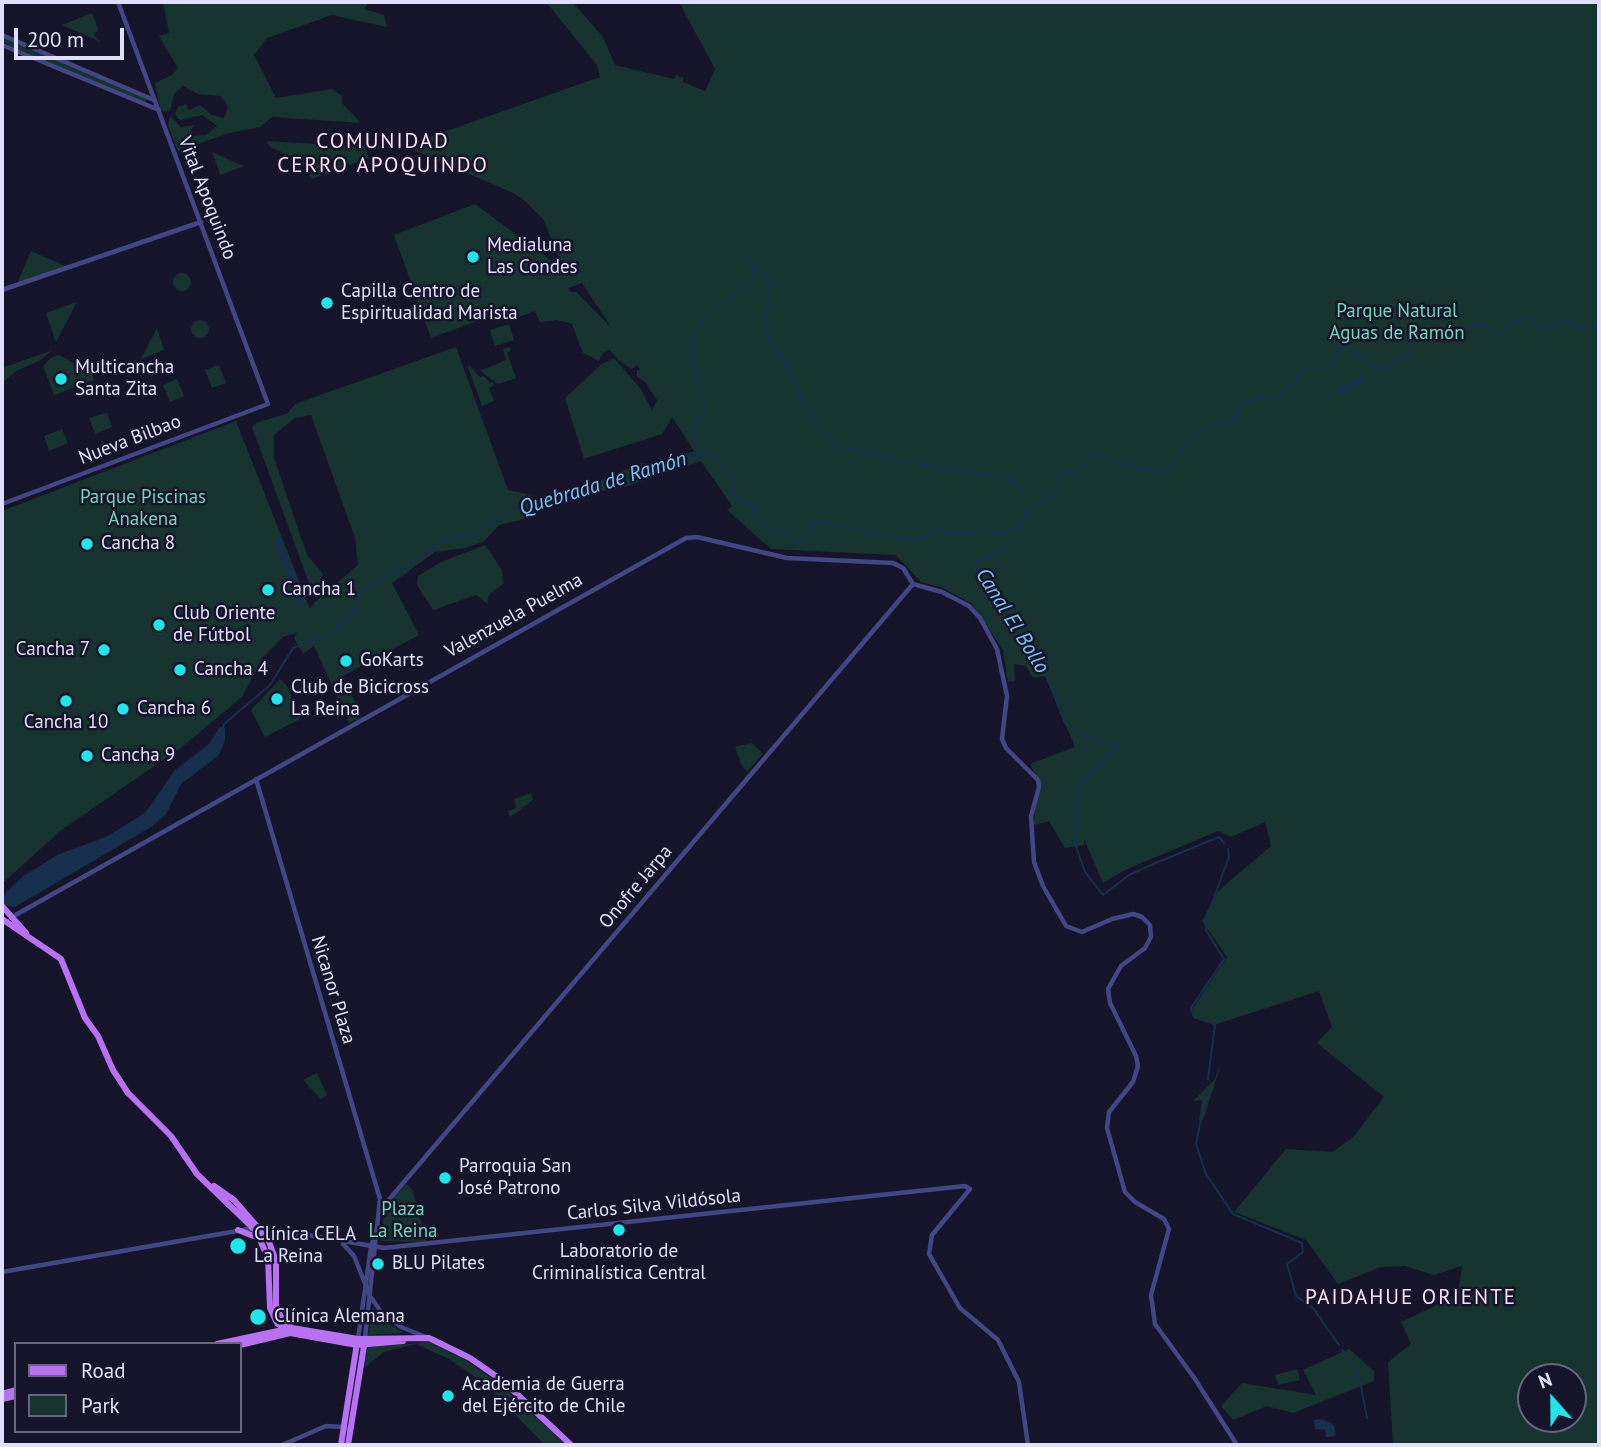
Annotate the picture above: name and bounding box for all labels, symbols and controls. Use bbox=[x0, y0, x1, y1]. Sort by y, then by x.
scale bar bbox=[18, 14, 128, 58]
text: 200 m bbox=[27, 26, 84, 53]
district label: COMUNIDAD CERRO APOQUINDO bbox=[279, 129, 487, 179]
street label: Vital Apoquindo bbox=[173, 133, 241, 263]
place label: Medialuna Las Condes bbox=[487, 235, 578, 279]
marker: Medialuna Las Condes bbox=[465, 249, 481, 265]
place label: Capilla Centro de Espiritualidad Marista bbox=[341, 281, 518, 325]
marker: Capilla Centro de Espiritualidad Marista bbox=[319, 295, 335, 311]
park label: Parque Natural Aguas de Ramón bbox=[1329, 301, 1465, 345]
place label: Multicancha Santa Zita bbox=[75, 357, 174, 401]
marker: Multicancha Santa Zita bbox=[53, 371, 69, 387]
street label: Nueva Bilbao bbox=[76, 410, 184, 470]
water label: Quebrada de Ramón bbox=[516, 447, 690, 521]
park label: Parque Piscinas Anakena bbox=[80, 487, 206, 531]
place label: Cancha 8 bbox=[101, 533, 175, 555]
marker: Cancha 8 bbox=[79, 536, 95, 552]
water label: Canal El Bollo bbox=[970, 564, 1054, 678]
street label: Valenzuela Puelma bbox=[441, 569, 587, 663]
place label: Cancha 1 bbox=[282, 579, 356, 601]
marker: Cancha 1 bbox=[260, 582, 276, 598]
place label: Club Oriente de Fútbol bbox=[173, 603, 275, 647]
marker: Club Oriente de Fútbol bbox=[151, 617, 167, 633]
place label: Cancha 7 bbox=[16, 639, 90, 661]
marker: Cancha 7 bbox=[96, 642, 112, 658]
place label: GoKarts bbox=[360, 650, 424, 672]
marker: GoKarts bbox=[338, 653, 354, 669]
place label: Cancha 4 bbox=[194, 659, 268, 681]
marker: Cancha 4 bbox=[172, 662, 188, 678]
place label: Club de Bicicross La Reina bbox=[291, 677, 429, 721]
marker: Club de Bicicross La Reina bbox=[269, 691, 285, 707]
marker: Cancha 10 bbox=[58, 693, 74, 709]
place label: Cancha 6 bbox=[137, 698, 211, 720]
marker: Cancha 6 bbox=[115, 701, 131, 717]
place label: Cancha 10 bbox=[24, 712, 108, 734]
place label: Cancha 9 bbox=[101, 745, 175, 767]
marker: Cancha 9 bbox=[79, 748, 95, 764]
street label: Onofre Jarpa bbox=[595, 841, 677, 933]
street label: Nicanor Plaza bbox=[306, 933, 360, 1047]
place label: Parroquia San José Patrono bbox=[459, 1156, 571, 1200]
marker: Parroquia San José Patrono bbox=[437, 1170, 453, 1186]
street label: Carlos Silva Vildósola bbox=[566, 1185, 742, 1225]
park label: Plaza La Reina bbox=[369, 1199, 437, 1243]
marker: Laboratorio de Criminalística Central bbox=[611, 1222, 627, 1238]
place label: Clínica CELA La Reina bbox=[254, 1224, 356, 1268]
marker: Clínica CELA La Reina bbox=[228, 1236, 248, 1256]
place label: Laboratorio de Criminalística Central bbox=[532, 1241, 706, 1285]
place label: BLU Pilates bbox=[392, 1253, 485, 1275]
marker: BLU Pilates bbox=[370, 1256, 386, 1272]
district label: PAIDAHUE ORIENTE bbox=[1307, 1285, 1515, 1311]
place label: Clínica Alemana bbox=[274, 1306, 405, 1328]
marker: Clínica Alemana bbox=[248, 1307, 268, 1327]
legend bbox=[14, 1342, 242, 1433]
text: Road bbox=[81, 1357, 125, 1384]
north arrow bbox=[1517, 1363, 1587, 1433]
text: N bbox=[1535, 1367, 1555, 1394]
place label: Academia de Guerra del Ejército de Chile bbox=[462, 1374, 625, 1418]
marker: Academia de Guerra del Ejército de Chile bbox=[440, 1388, 456, 1404]
text: Park bbox=[81, 1392, 120, 1419]

